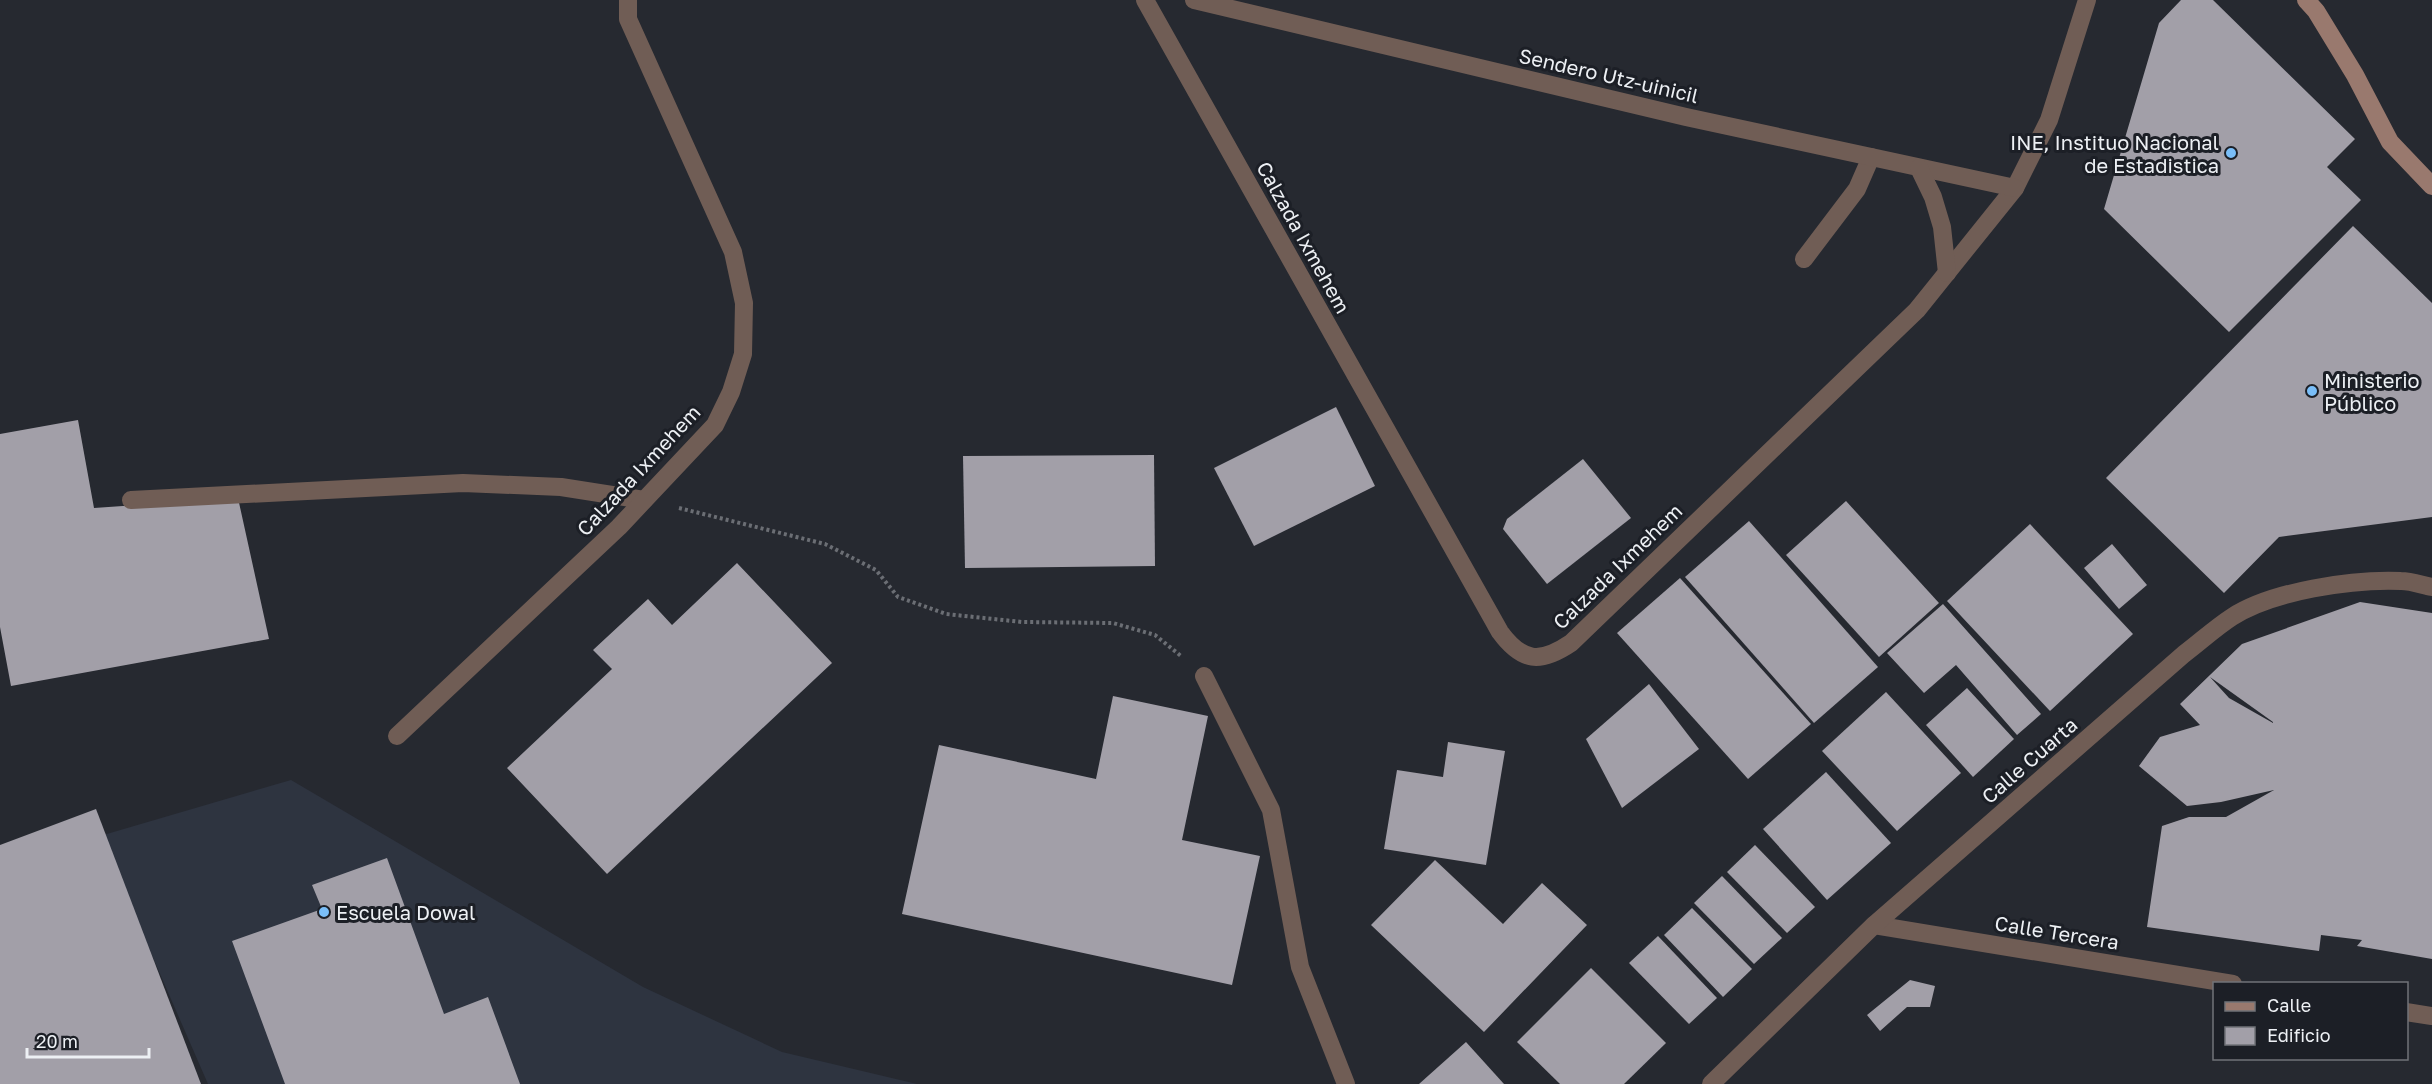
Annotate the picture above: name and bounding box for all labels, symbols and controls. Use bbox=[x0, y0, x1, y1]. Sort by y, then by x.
street label: Sendero Utz-uinicil bbox=[1517, 43, 1701, 107]
place label: INE, Instituo Nacional de Estadistica bbox=[2010, 130, 2219, 177]
marker: INE, Instituo Nacional de Estadistica bbox=[2224, 146, 2238, 160]
street label: Calzada Ixmehem bbox=[1252, 157, 1356, 317]
place label: Ministerio Público bbox=[2324, 368, 2420, 415]
marker: Ministerio Público bbox=[2305, 384, 2319, 398]
street label: Calzada Ixmehem bbox=[571, 400, 705, 540]
street label: Calzada Ixmehem bbox=[1548, 498, 1686, 634]
street label: Calle Cuarta bbox=[1976, 712, 2082, 808]
place label: Escuela Dowal bbox=[336, 900, 475, 924]
marker: Escuela Dowal bbox=[317, 905, 331, 919]
street label: Calle Tercera bbox=[1993, 910, 2121, 954]
legend bbox=[2213, 982, 2408, 1060]
text: Calle bbox=[2267, 994, 2311, 1016]
scale bar bbox=[27, 1021, 148, 1059]
text: Edificio bbox=[2267, 1024, 2331, 1046]
text: 20 m bbox=[36, 1030, 78, 1052]

